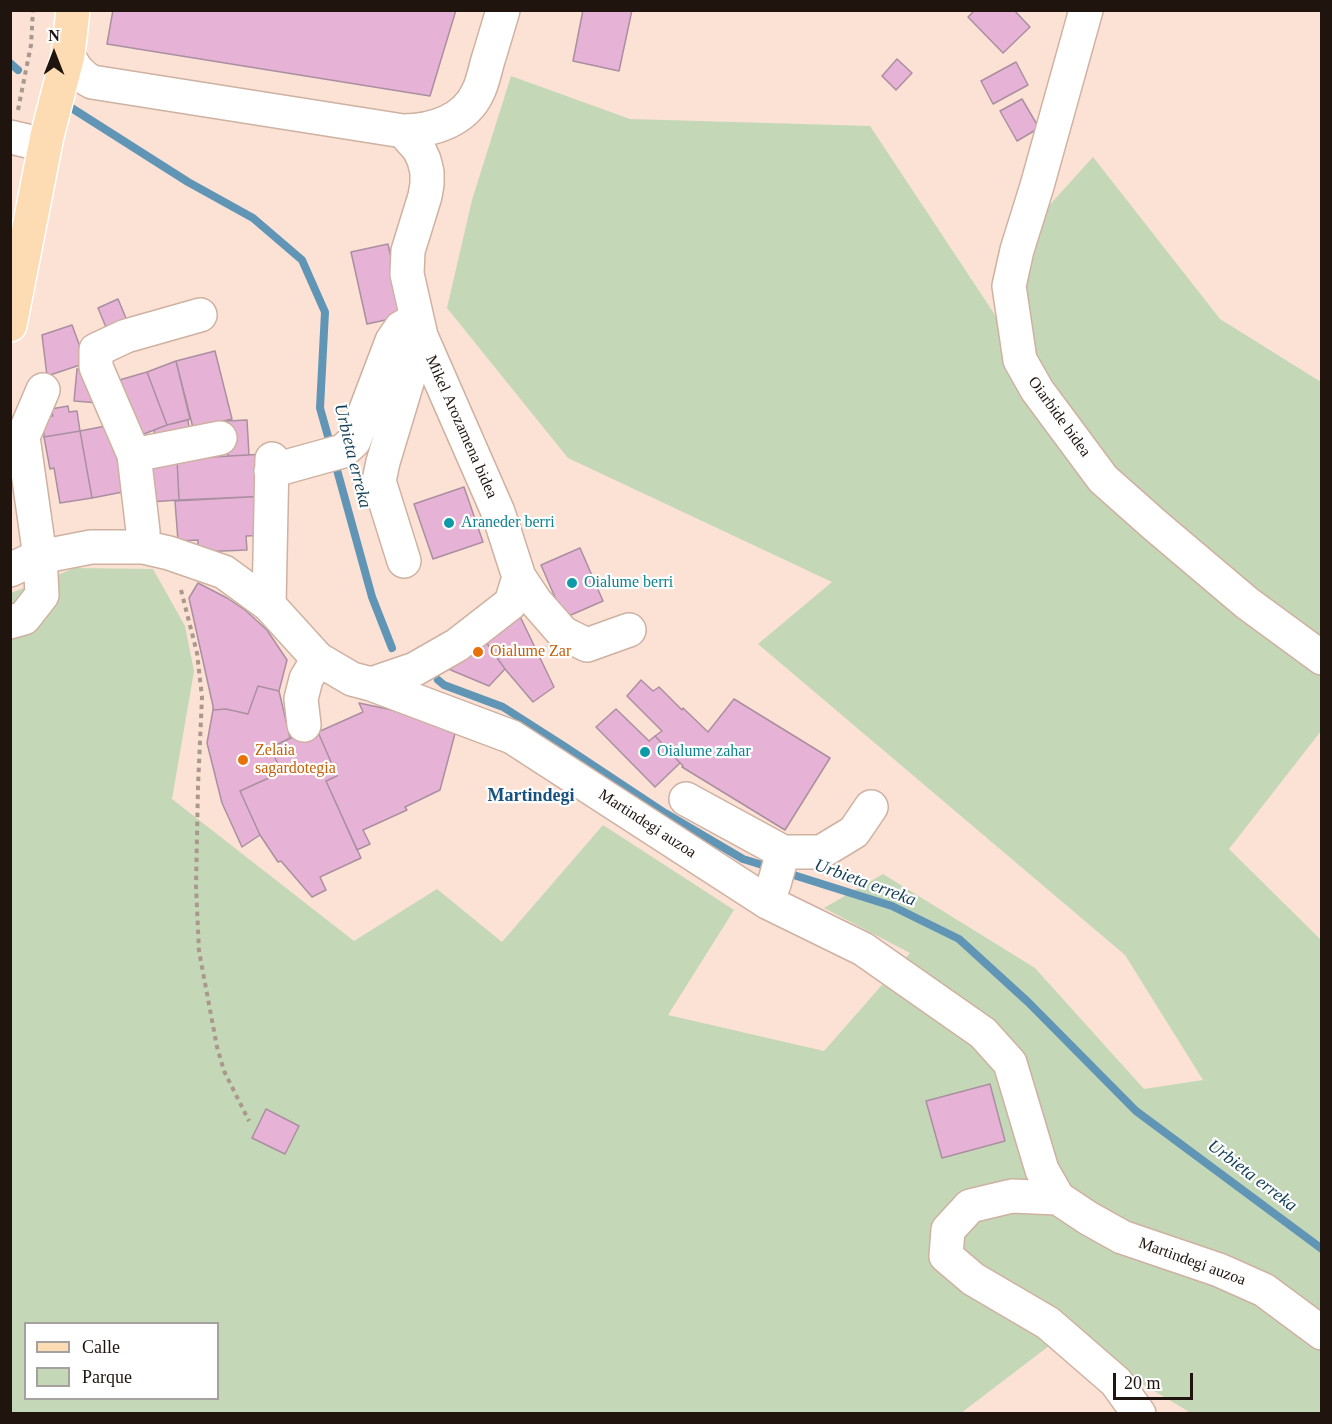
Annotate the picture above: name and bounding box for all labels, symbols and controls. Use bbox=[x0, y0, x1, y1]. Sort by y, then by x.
north arrow bbox=[24, 24, 84, 84]
text: N bbox=[48, 27, 60, 44]
street label: Mikel Arozamena bidea bbox=[421, 352, 501, 502]
street label: Oiarbide bidea bbox=[1023, 373, 1095, 461]
water label: Urbieta erreka bbox=[329, 402, 375, 510]
place label: Araneder berri bbox=[461, 513, 555, 533]
marker: Araneder berri bbox=[442, 516, 456, 530]
place label: Oialume berri bbox=[584, 573, 673, 593]
marker: Oialume berri bbox=[565, 576, 579, 590]
place label: Oialume Zar bbox=[490, 642, 571, 662]
marker: Oialume Zar bbox=[471, 645, 485, 659]
place label: Zelaia sagardotegia bbox=[255, 741, 336, 779]
place label: Oialume zahar bbox=[657, 742, 751, 762]
marker: Oialume zahar bbox=[638, 745, 652, 759]
marker: Zelaia sagardotegia bbox=[236, 753, 250, 767]
district label: Martindegi bbox=[488, 785, 574, 807]
street label: Martindegi auzoa bbox=[595, 785, 699, 863]
water label: Urbieta erreka bbox=[811, 855, 919, 911]
water label: Urbieta erreka bbox=[1203, 1135, 1301, 1217]
street label: Martindegi auzoa bbox=[1136, 1234, 1248, 1290]
legend bbox=[24, 1322, 219, 1400]
text: Calle bbox=[82, 1337, 120, 1357]
scale bar bbox=[1116, 1361, 1196, 1399]
text: Parque bbox=[82, 1367, 132, 1387]
text: 20 m bbox=[1124, 1373, 1161, 1393]

